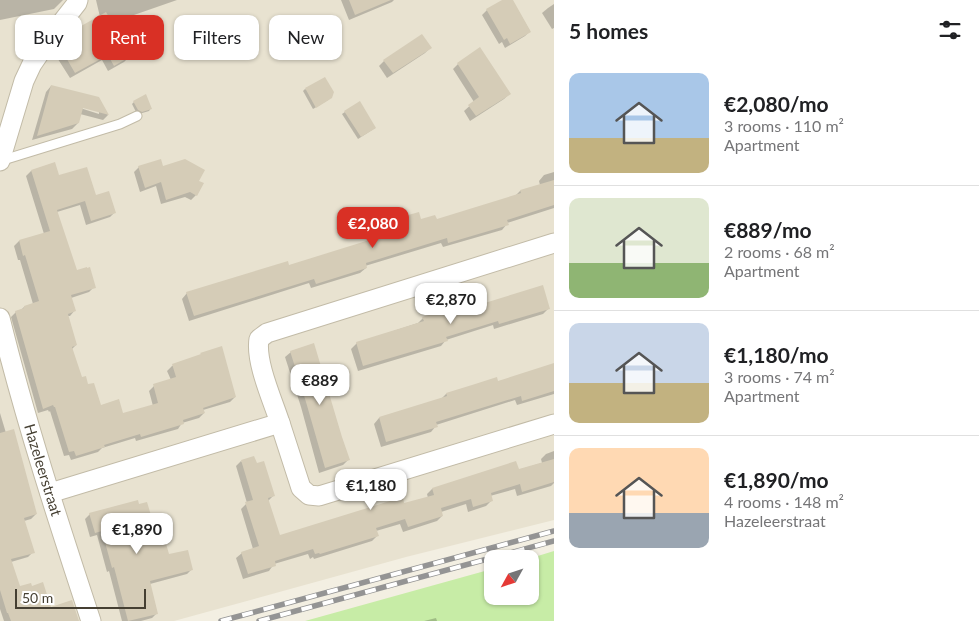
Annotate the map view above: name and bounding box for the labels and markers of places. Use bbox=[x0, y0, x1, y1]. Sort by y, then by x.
pin: €2,080 bbox=[332, 206, 414, 249]
pin: €2,870 bbox=[410, 282, 492, 325]
pin: €889 bbox=[290, 364, 350, 406]
pin: €1,180 bbox=[330, 468, 412, 511]
pin: €1,890 bbox=[96, 512, 178, 555]

